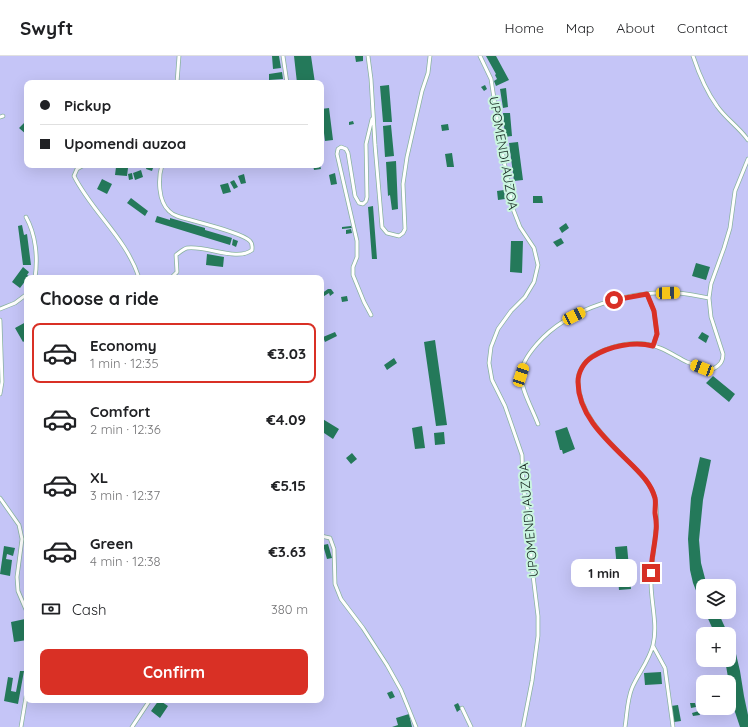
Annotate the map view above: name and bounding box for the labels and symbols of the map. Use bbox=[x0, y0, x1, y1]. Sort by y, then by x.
street label: UPOMENDI AUZOA bbox=[486, 95, 522, 212]
car bbox=[656, 287, 680, 299]
route start bbox=[605, 291, 623, 309]
car bbox=[561, 305, 587, 327]
car bbox=[689, 358, 715, 378]
car bbox=[512, 362, 530, 388]
street label: UPOMENDI AUZOA bbox=[515, 461, 541, 578]
callout: 1 min bbox=[571, 559, 637, 587]
route end bbox=[642, 564, 660, 582]

